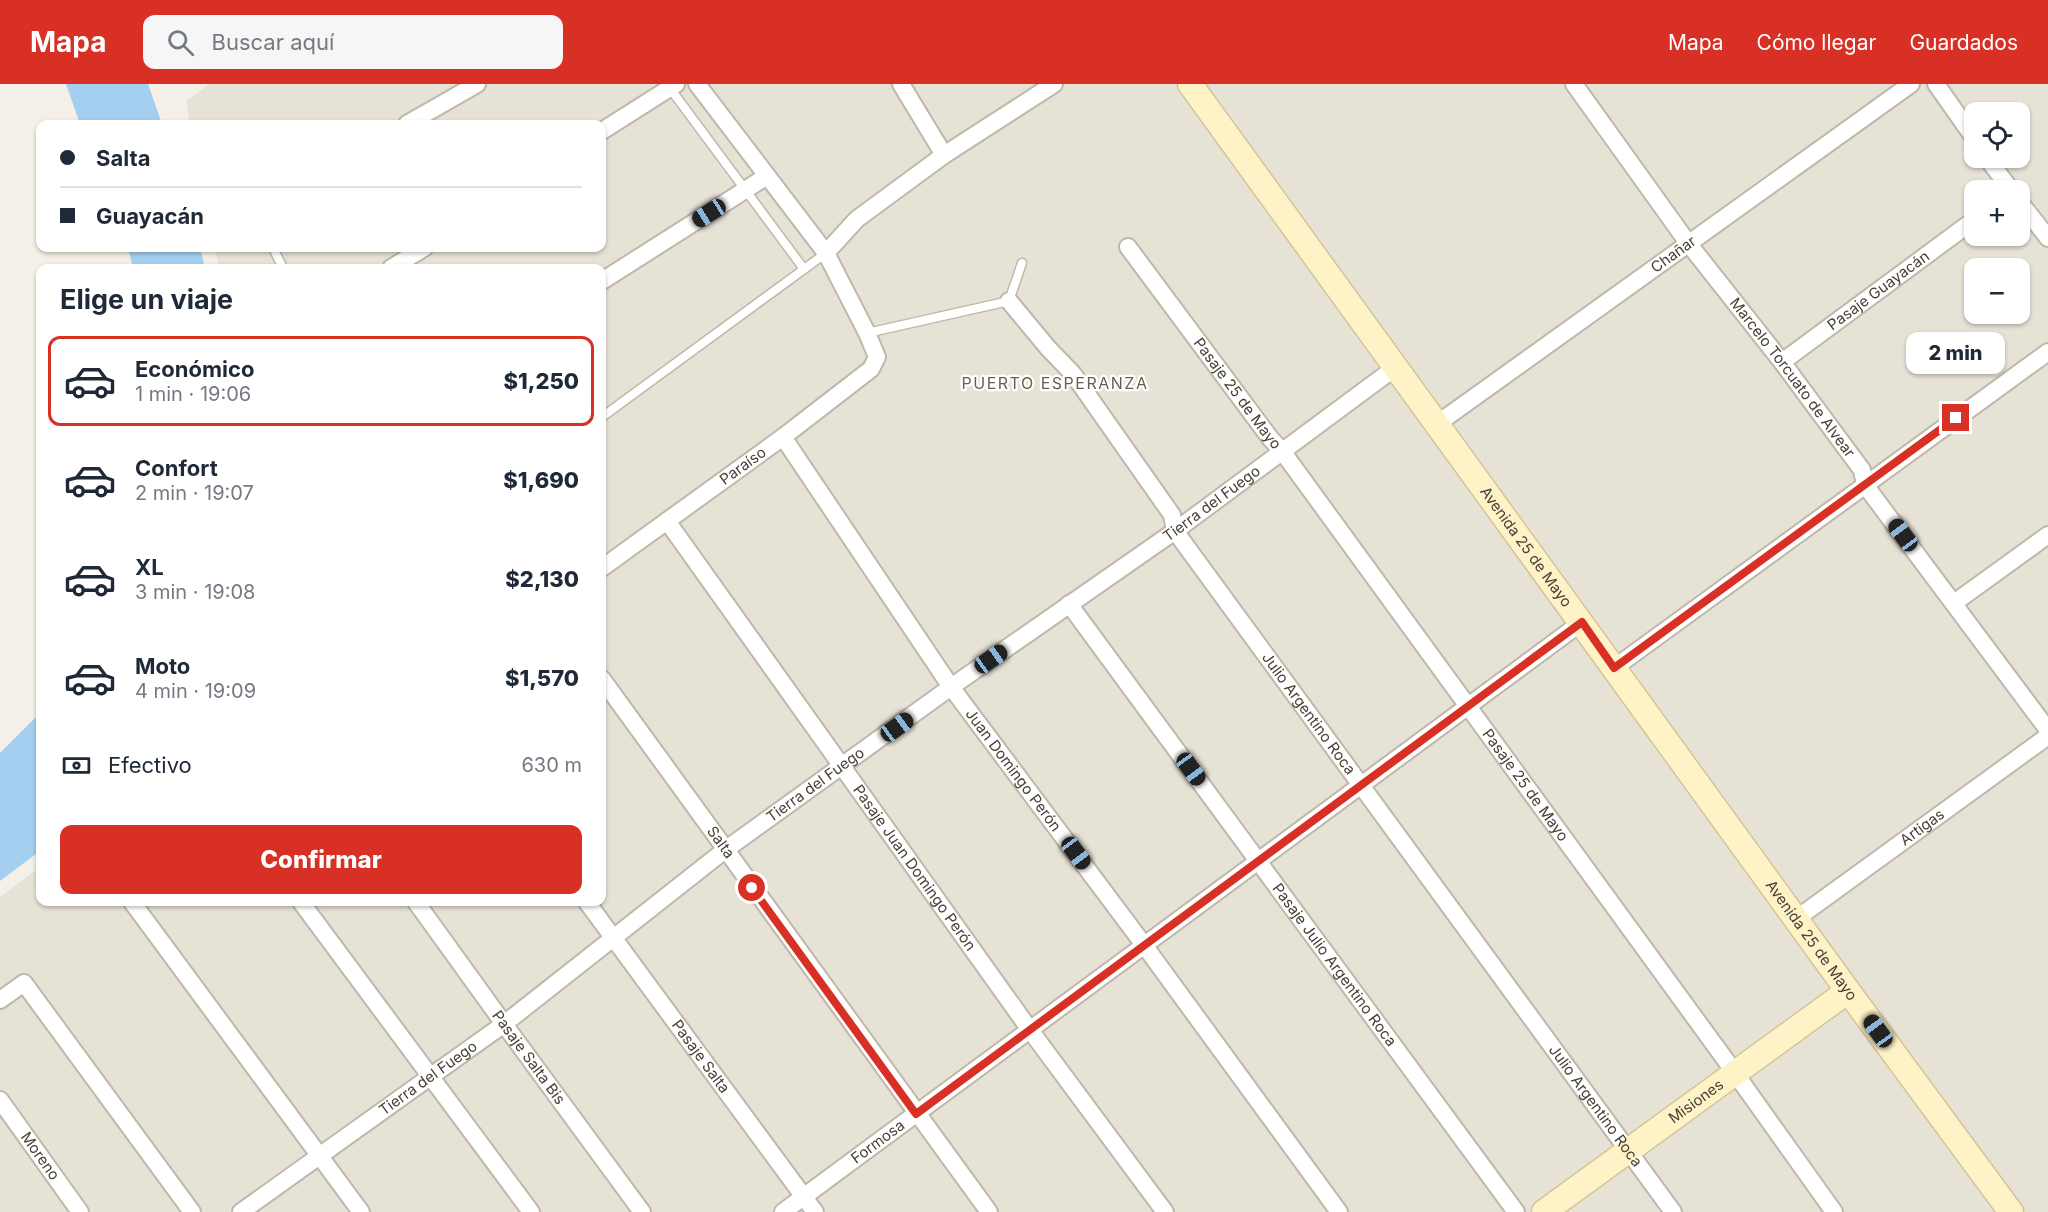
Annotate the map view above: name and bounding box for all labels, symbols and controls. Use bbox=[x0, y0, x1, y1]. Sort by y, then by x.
search box bbox=[143, 15, 563, 69]
text: Mapa bbox=[30, 25, 107, 59]
icon: search bbox=[164, 26, 197, 59]
text: Buscar aquí bbox=[212, 29, 334, 55]
text: Mapa bbox=[1668, 30, 1724, 55]
text: Cómo llegar bbox=[1757, 30, 1876, 55]
text: Guardados bbox=[1909, 30, 2018, 55]
map controls bbox=[1964, 102, 2030, 324]
button: locate bbox=[1964, 102, 2030, 168]
text: Salta bbox=[96, 145, 150, 171]
button: + bbox=[1964, 180, 2030, 246]
car bbox=[689, 196, 729, 230]
text: Guayacán bbox=[96, 203, 204, 229]
street label: Chañar bbox=[1647, 231, 1700, 277]
street label: Pasaje Guayacán bbox=[1823, 246, 1933, 334]
button: − bbox=[1964, 258, 2030, 324]
text: Elige un viaje bbox=[60, 283, 233, 316]
street label: Marcelo Torcuato de Alvear bbox=[1726, 294, 1860, 461]
callout: 2 min bbox=[1906, 331, 2006, 373]
street label: Pasaje 25 de Mayo bbox=[1190, 334, 1286, 453]
text: 2 min bbox=[1928, 341, 1983, 365]
icon: car bbox=[63, 354, 117, 408]
text: Económico bbox=[135, 356, 254, 382]
text: $1,250 bbox=[503, 368, 579, 394]
district label: PUERTO ESPERANZA bbox=[962, 373, 1148, 393]
text: 1 min · 19:06 bbox=[135, 382, 251, 406]
route end bbox=[1942, 404, 1969, 431]
street label: Paraíso bbox=[716, 442, 770, 489]
icon: car bbox=[63, 453, 117, 507]
text: Confort bbox=[135, 455, 218, 481]
street label: Tierra del Fuego bbox=[1159, 461, 1264, 545]
text: $1,690 bbox=[503, 467, 579, 493]
text: 2 min · 19:07 bbox=[135, 481, 254, 505]
street label: Avenida 25 de Mayo bbox=[1476, 483, 1576, 611]
car bbox=[1885, 515, 1921, 555]
icon: car bbox=[63, 552, 117, 606]
text: XL bbox=[135, 554, 164, 580]
text: $2,130 bbox=[505, 566, 579, 592]
text: 3 min · 19:08 bbox=[135, 580, 255, 604]
car bbox=[971, 641, 1011, 677]
street label: Julio Argentino Roca bbox=[1258, 649, 1360, 778]
icon: car bbox=[63, 651, 117, 705]
text: Moto bbox=[135, 653, 190, 679]
text: $1,570 bbox=[505, 665, 579, 691]
text: 4 min · 19:09 bbox=[135, 679, 256, 703]
street label: Juan Domingo Perón bbox=[962, 705, 1066, 835]
car bbox=[877, 709, 917, 745]
street label: Pasaje 25 de Mayo bbox=[1478, 725, 1573, 845]
street label: Tierra del Fuego bbox=[762, 743, 868, 826]
icon: cash bbox=[60, 749, 93, 782]
car bbox=[1173, 749, 1209, 789]
text: Efectivo bbox=[108, 752, 192, 778]
text: 630 m bbox=[521, 753, 582, 777]
street label: Pasaje Juan Domingo Perón bbox=[849, 781, 980, 954]
street label: Artigas bbox=[1896, 804, 1948, 849]
street label: Salta bbox=[703, 822, 739, 862]
button: Confirmar bbox=[60, 825, 582, 894]
car bbox=[1058, 833, 1094, 873]
route start bbox=[738, 874, 765, 901]
street label: Avenida 25 de Mayo bbox=[1762, 876, 1862, 1004]
street label: Pasaje Julio Argentino Roca bbox=[1269, 879, 1401, 1050]
street label: Pasaje Salta Bis bbox=[488, 1006, 570, 1108]
car bbox=[1860, 1011, 1896, 1051]
street label: Pasaje Salta bbox=[668, 1016, 734, 1097]
street label: Tierra del Fuego bbox=[375, 1036, 481, 1119]
street label: Julio Argentino Roca bbox=[1545, 1041, 1647, 1171]
street label: Misiones bbox=[1665, 1075, 1727, 1127]
street label: Formosa bbox=[847, 1116, 908, 1167]
street label: Moreno bbox=[17, 1128, 64, 1184]

